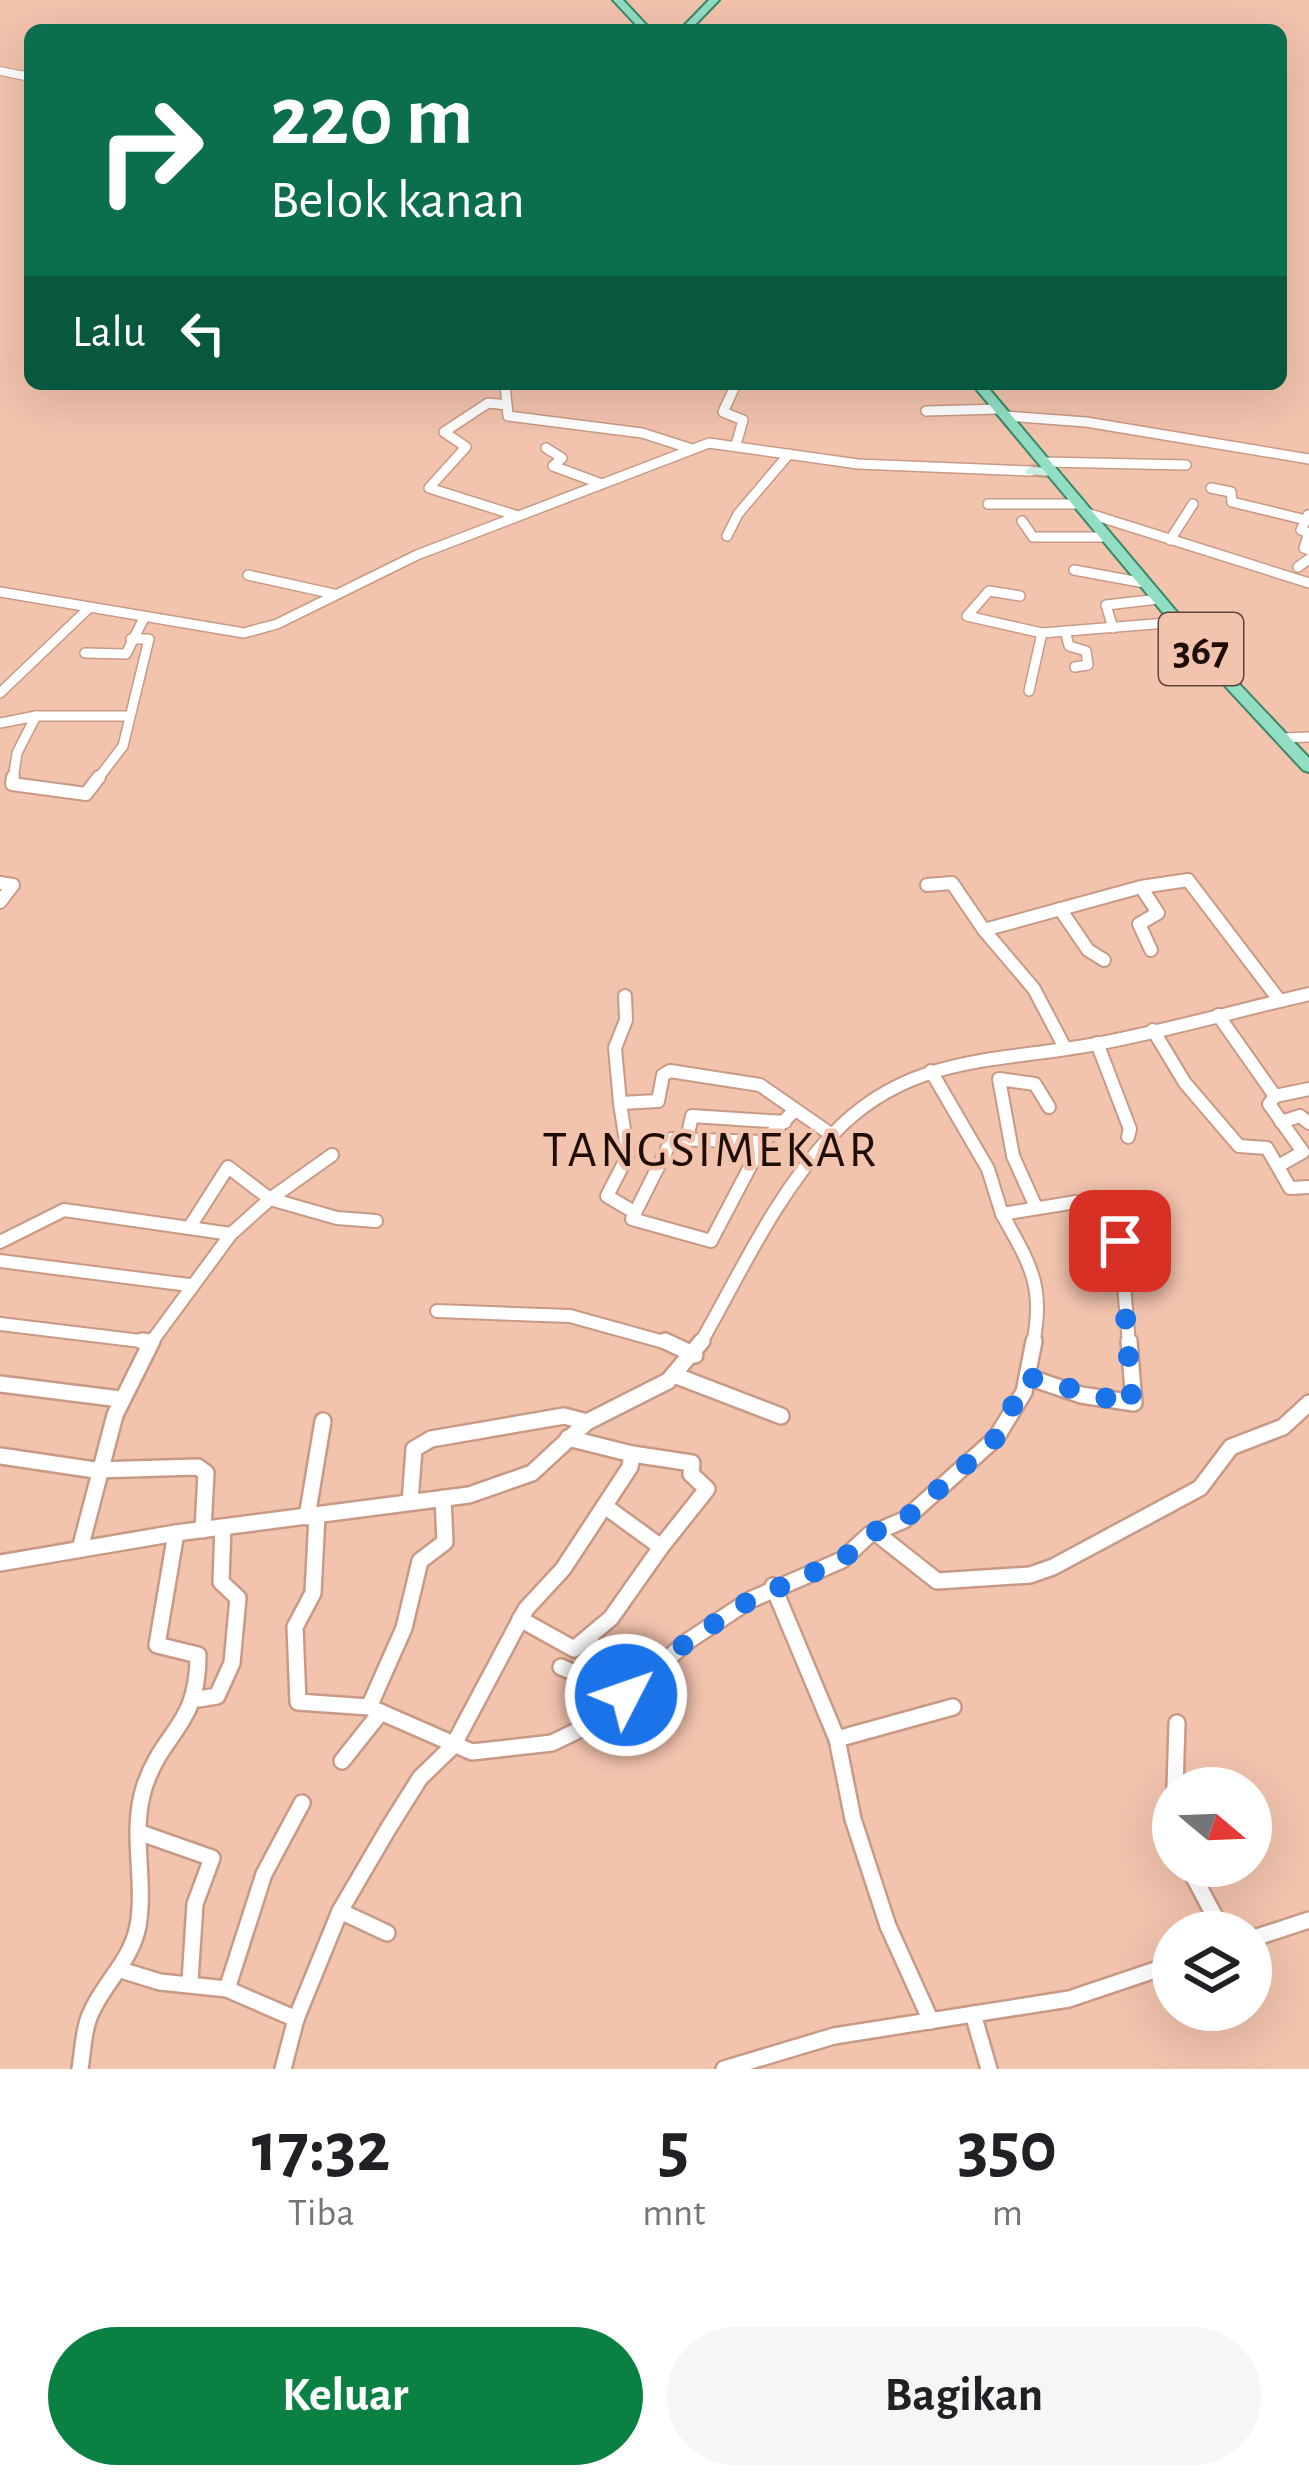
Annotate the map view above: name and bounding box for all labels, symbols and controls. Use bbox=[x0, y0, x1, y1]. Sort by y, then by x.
icon: right bbox=[72, 72, 228, 228]
text: 220 m bbox=[270, 76, 473, 160]
text: Belok kanan bbox=[270, 174, 525, 228]
icon: left bbox=[170, 300, 236, 366]
text: Lalu bbox=[72, 310, 146, 355]
road number: 367 bbox=[1159, 613, 1243, 685]
district label: TANGSIMEKAR bbox=[542, 1125, 880, 1176]
pin bbox=[1069, 1190, 1171, 1292]
icon: arrive bbox=[1087, 1208, 1153, 1274]
position arrow bbox=[563, 1632, 689, 1758]
north arrow bbox=[1152, 1767, 1272, 1887]
map controls bbox=[1152, 1767, 1272, 2031]
button: layers bbox=[1152, 1911, 1272, 2031]
text: 17:32 bbox=[252, 2112, 390, 2184]
text: 5 bbox=[658, 2112, 689, 2184]
text: 350 bbox=[957, 2112, 1057, 2184]
text: Tiba bbox=[288, 2194, 354, 2233]
text: mnt bbox=[642, 2194, 706, 2233]
text: m bbox=[992, 2194, 1023, 2233]
button: Keluar bbox=[48, 2327, 643, 2465]
button: Bagikan bbox=[667, 2327, 1261, 2465]

